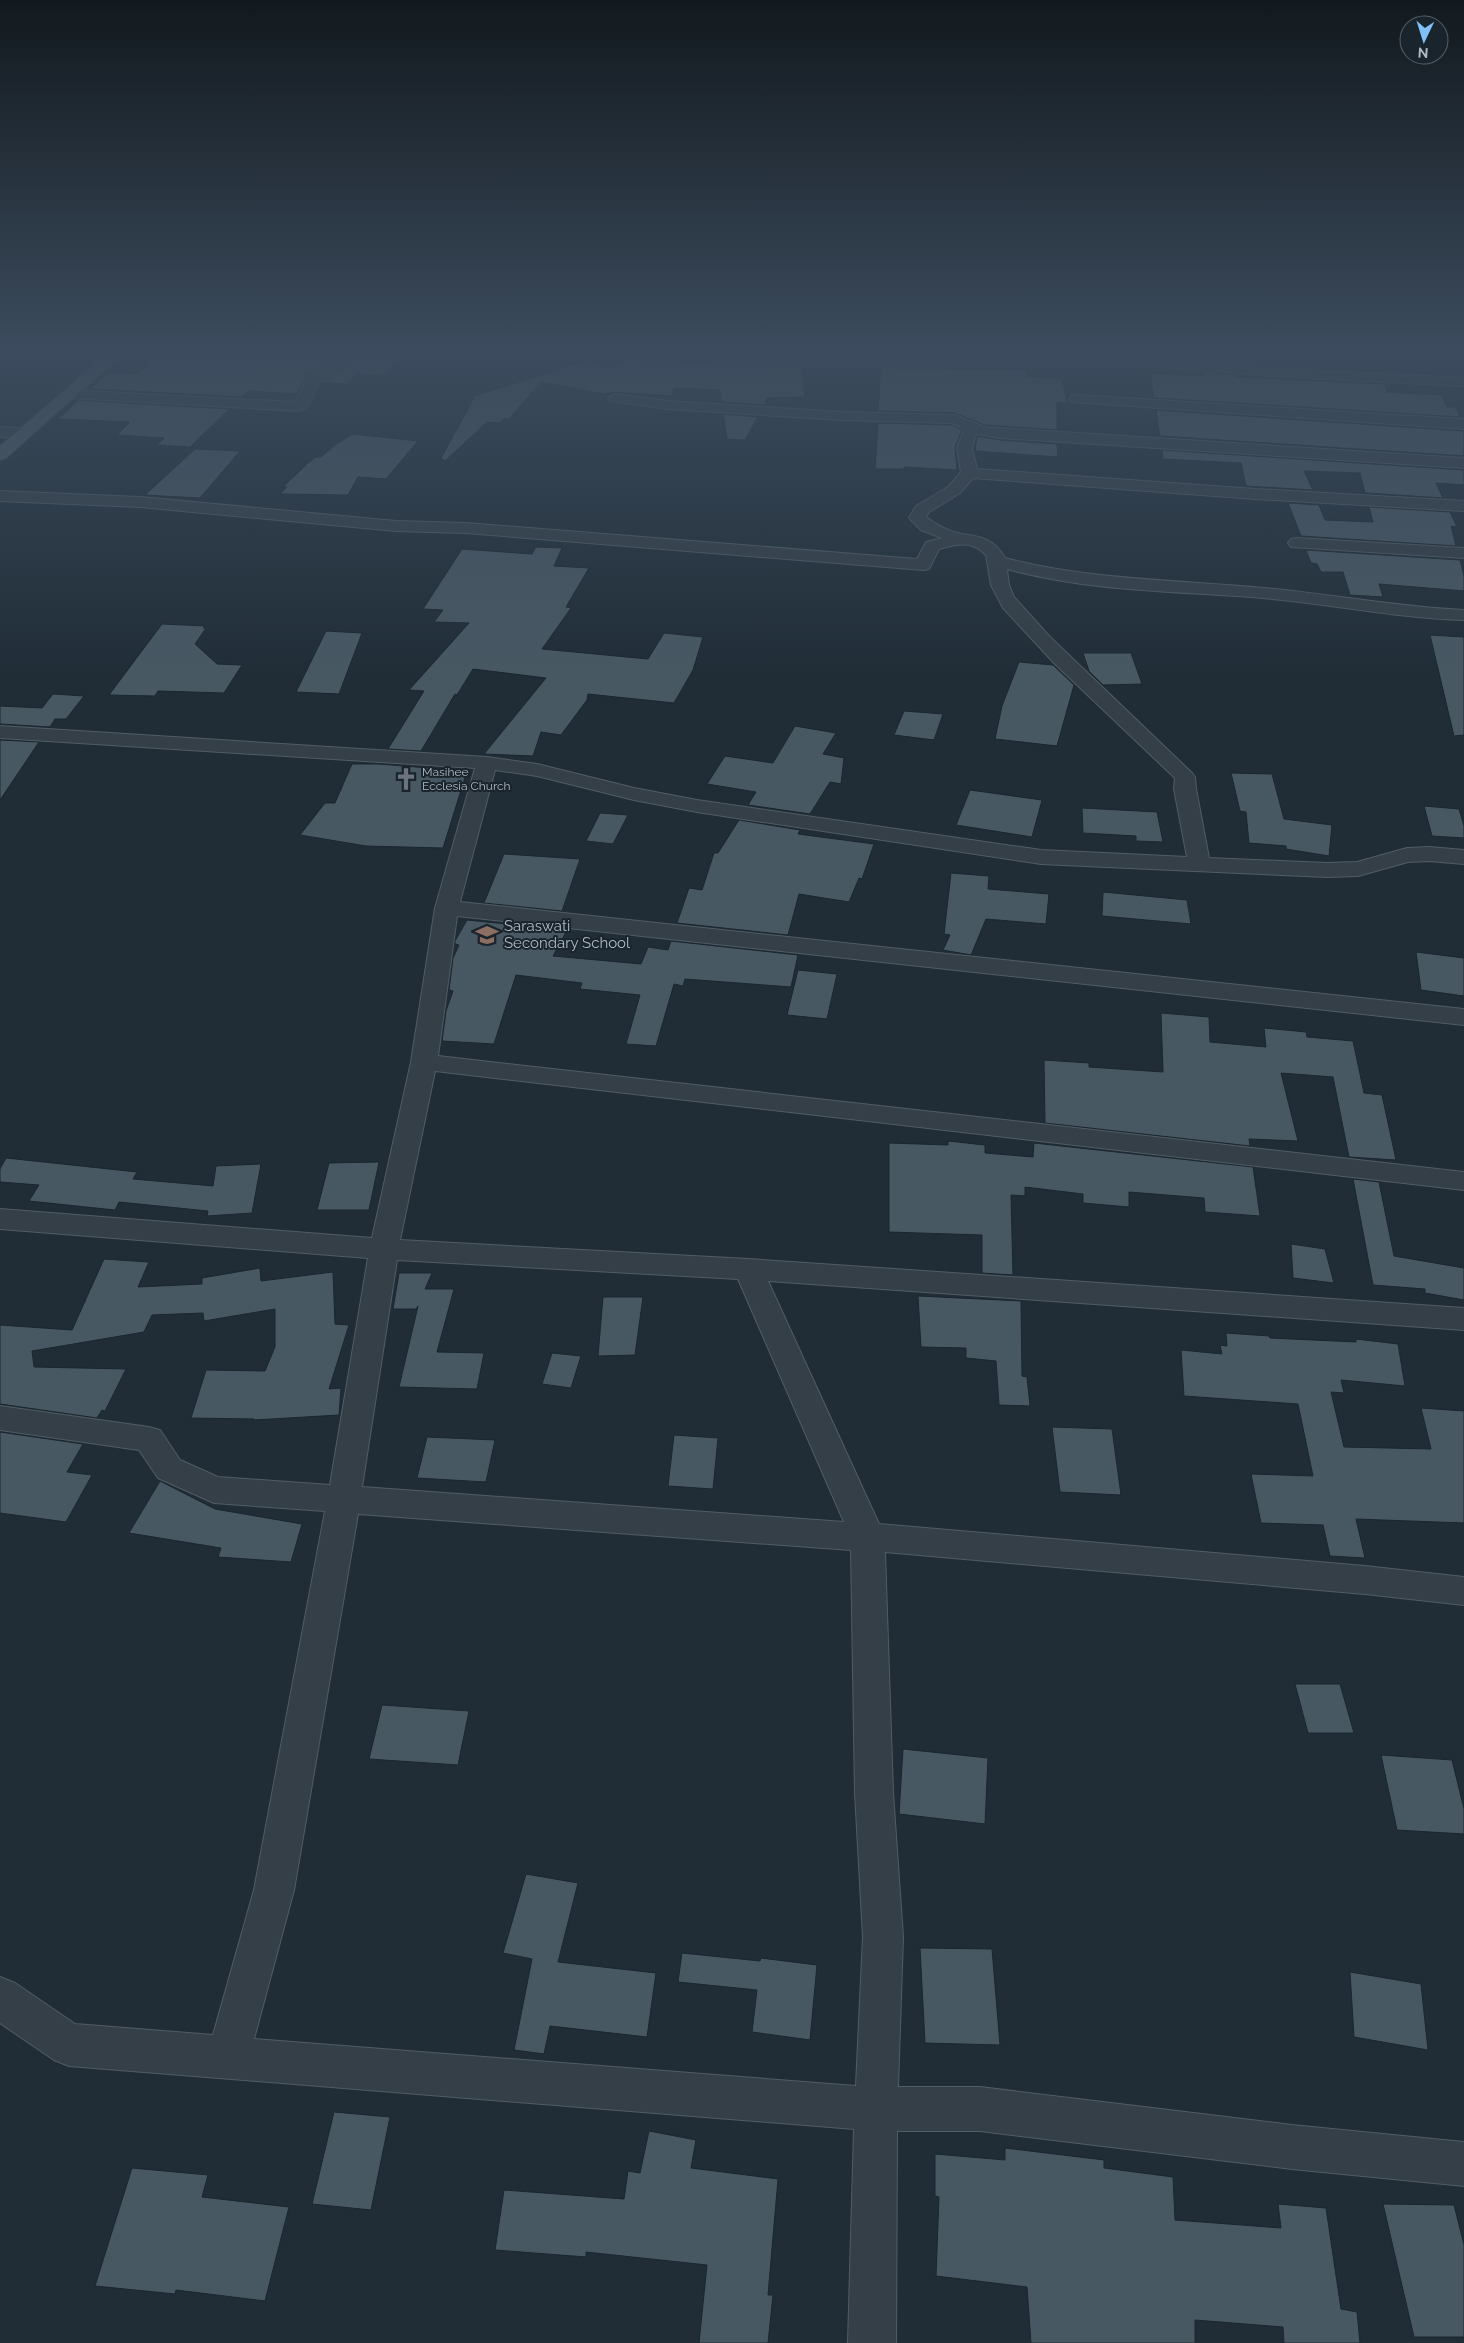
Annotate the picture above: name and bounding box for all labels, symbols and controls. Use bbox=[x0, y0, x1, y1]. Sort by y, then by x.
north arrow bbox=[1399, 15, 1449, 65]
text: N bbox=[1417, 45, 1429, 61]
place label: Masihee Ecclesia Church bbox=[422, 765, 511, 793]
church icon: Masihee Ecclesia Church bbox=[393, 766, 419, 792]
place label: Saraswati Secondary School bbox=[504, 917, 631, 952]
school or university icon: Saraswati Secondary School bbox=[474, 922, 500, 948]

